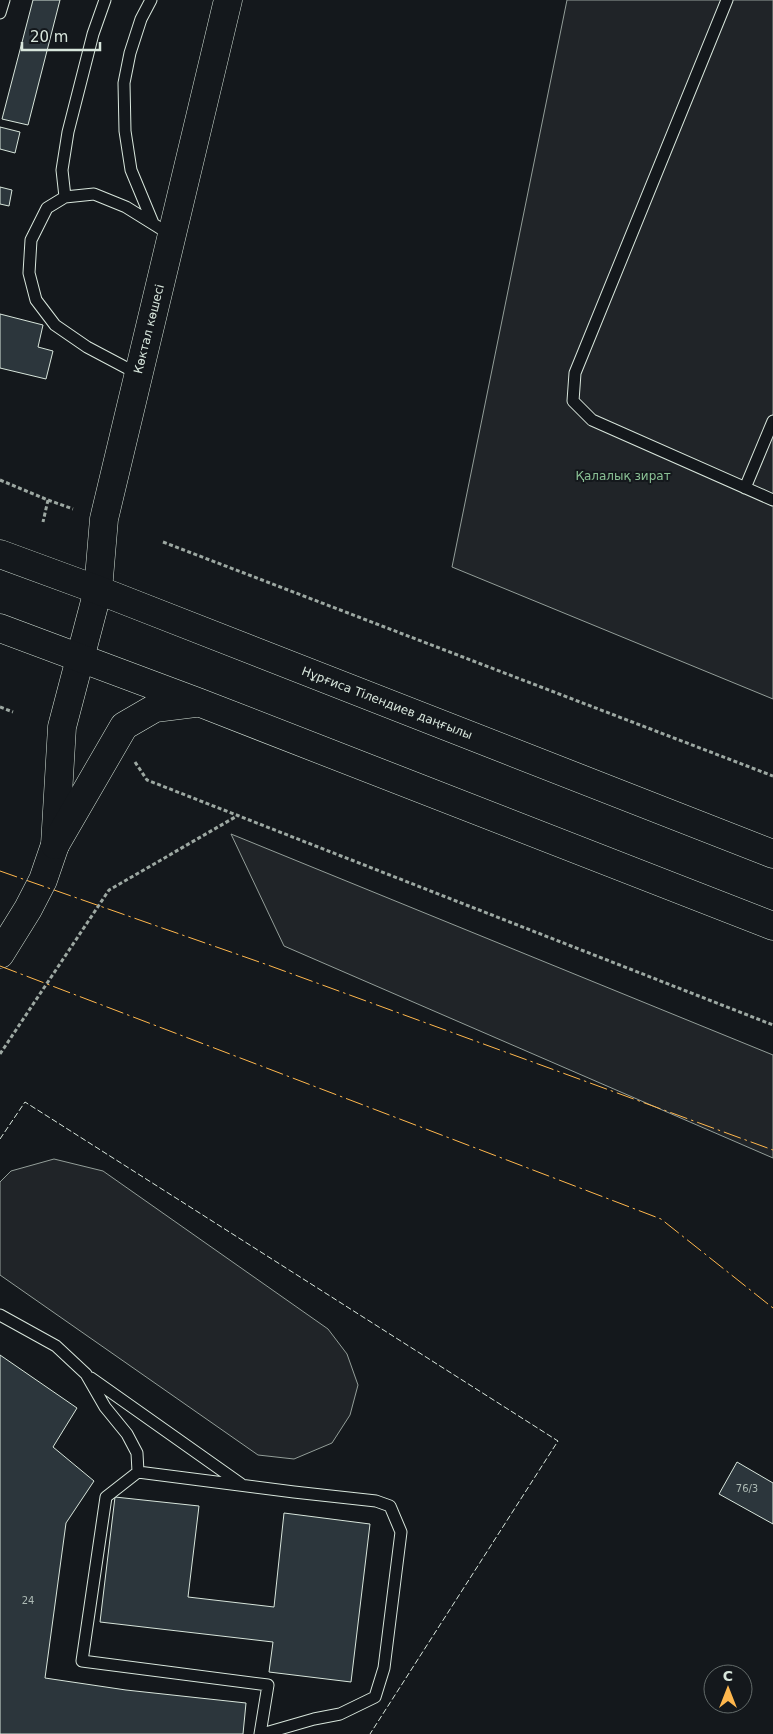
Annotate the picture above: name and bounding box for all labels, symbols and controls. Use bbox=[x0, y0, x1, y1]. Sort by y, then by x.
scale bar bbox=[22, 20, 100, 52]
text: 20 m bbox=[30, 28, 68, 46]
street label: Көктал көшесі bbox=[131, 283, 167, 375]
park label: Қалалық зират bbox=[575, 469, 671, 483]
street label: Нұрғиса Тілендиев даңғылы bbox=[300, 664, 474, 742]
house number: 76/3 bbox=[736, 1483, 758, 1494]
house number: 24 bbox=[22, 1595, 34, 1606]
north arrow bbox=[703, 1664, 753, 1714]
text: С bbox=[723, 1668, 733, 1684]

